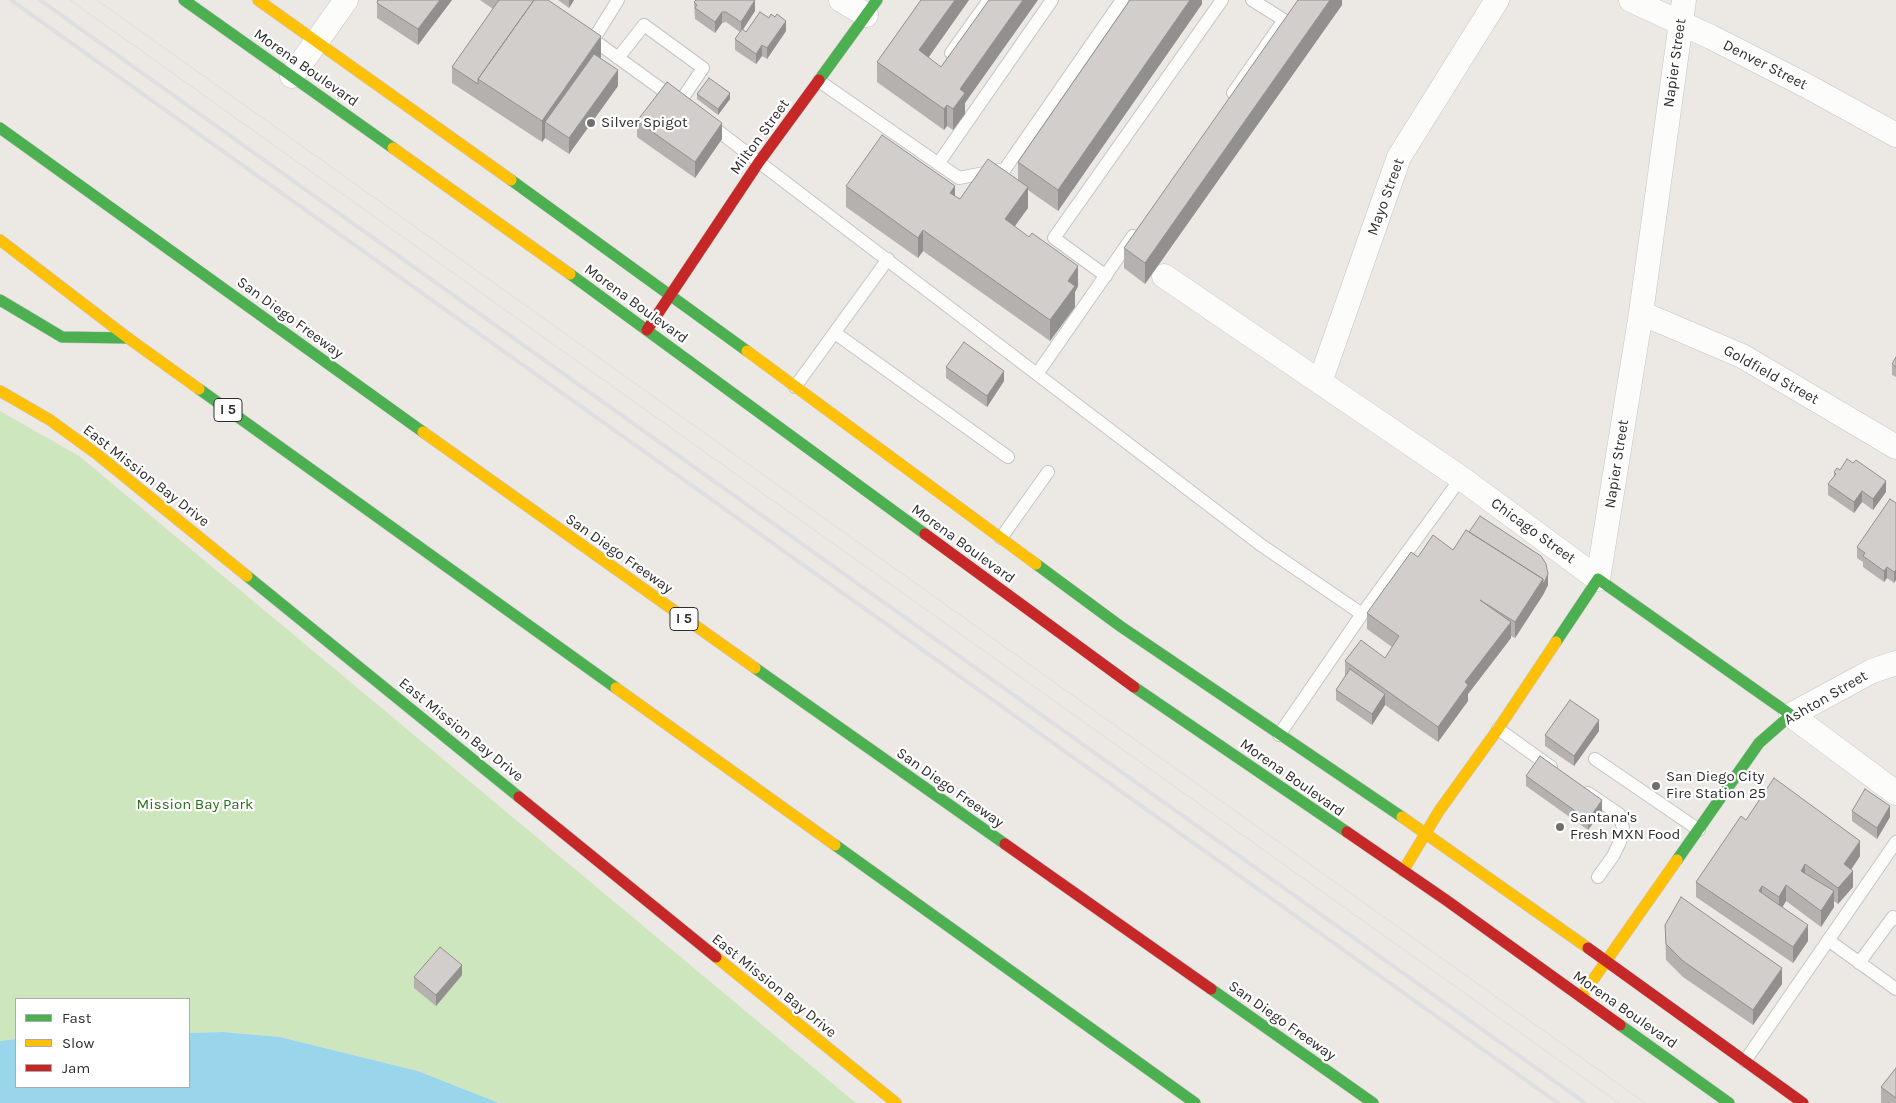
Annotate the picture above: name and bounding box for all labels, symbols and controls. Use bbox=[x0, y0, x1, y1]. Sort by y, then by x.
street label: Napier Street bbox=[1660, 17, 1690, 109]
street label: Morena Boulevard bbox=[250, 25, 362, 111]
street label: Denver Street bbox=[1720, 36, 1810, 94]
street label: Milton Street bbox=[727, 96, 793, 178]
place label: Silver Spigot bbox=[601, 114, 688, 132]
marker: Silver Spigot bbox=[585, 117, 597, 129]
street label: Mayo Street bbox=[1364, 156, 1408, 238]
street label: Morena Boulevard bbox=[581, 260, 691, 348]
street label: San Diego Freeway bbox=[233, 273, 347, 363]
street label: Goldfield Street bbox=[1720, 341, 1822, 409]
road number: I 5 bbox=[214, 398, 242, 422]
street label: Napier Street bbox=[1601, 418, 1633, 510]
street label: East Mission Bay Drive bbox=[79, 421, 213, 531]
street label: Chicago Street bbox=[1487, 494, 1579, 568]
street label: Morena Boulevard bbox=[908, 500, 1018, 588]
street label: San Diego Freeway bbox=[562, 510, 676, 598]
road number: I 5 bbox=[670, 608, 698, 630]
street label: Ashton Street bbox=[1781, 667, 1871, 729]
street label: East Mission Bay Drive bbox=[395, 674, 527, 786]
street label: Morena Boulevard bbox=[1236, 735, 1348, 821]
street label: San Diego Freeway bbox=[893, 744, 1007, 832]
place label: San Diego City Fire Station 25 bbox=[1666, 768, 1766, 803]
marker: San Diego City Fire Station 25 bbox=[1650, 780, 1662, 792]
park label: Mission Bay Park bbox=[137, 796, 253, 814]
place label: Santana's Fresh MXN Food bbox=[1570, 809, 1680, 844]
marker: Santana's Fresh MXN Food bbox=[1554, 821, 1566, 833]
street label: East Mission Bay Drive bbox=[708, 930, 840, 1042]
street label: Morena Boulevard bbox=[1569, 967, 1681, 1053]
street label: San Diego Freeway bbox=[1225, 977, 1339, 1065]
legend bbox=[15, 998, 190, 1088]
text: Fast bbox=[62, 1009, 91, 1027]
text: Slow bbox=[62, 1034, 94, 1052]
text: Jam bbox=[62, 1059, 90, 1077]

